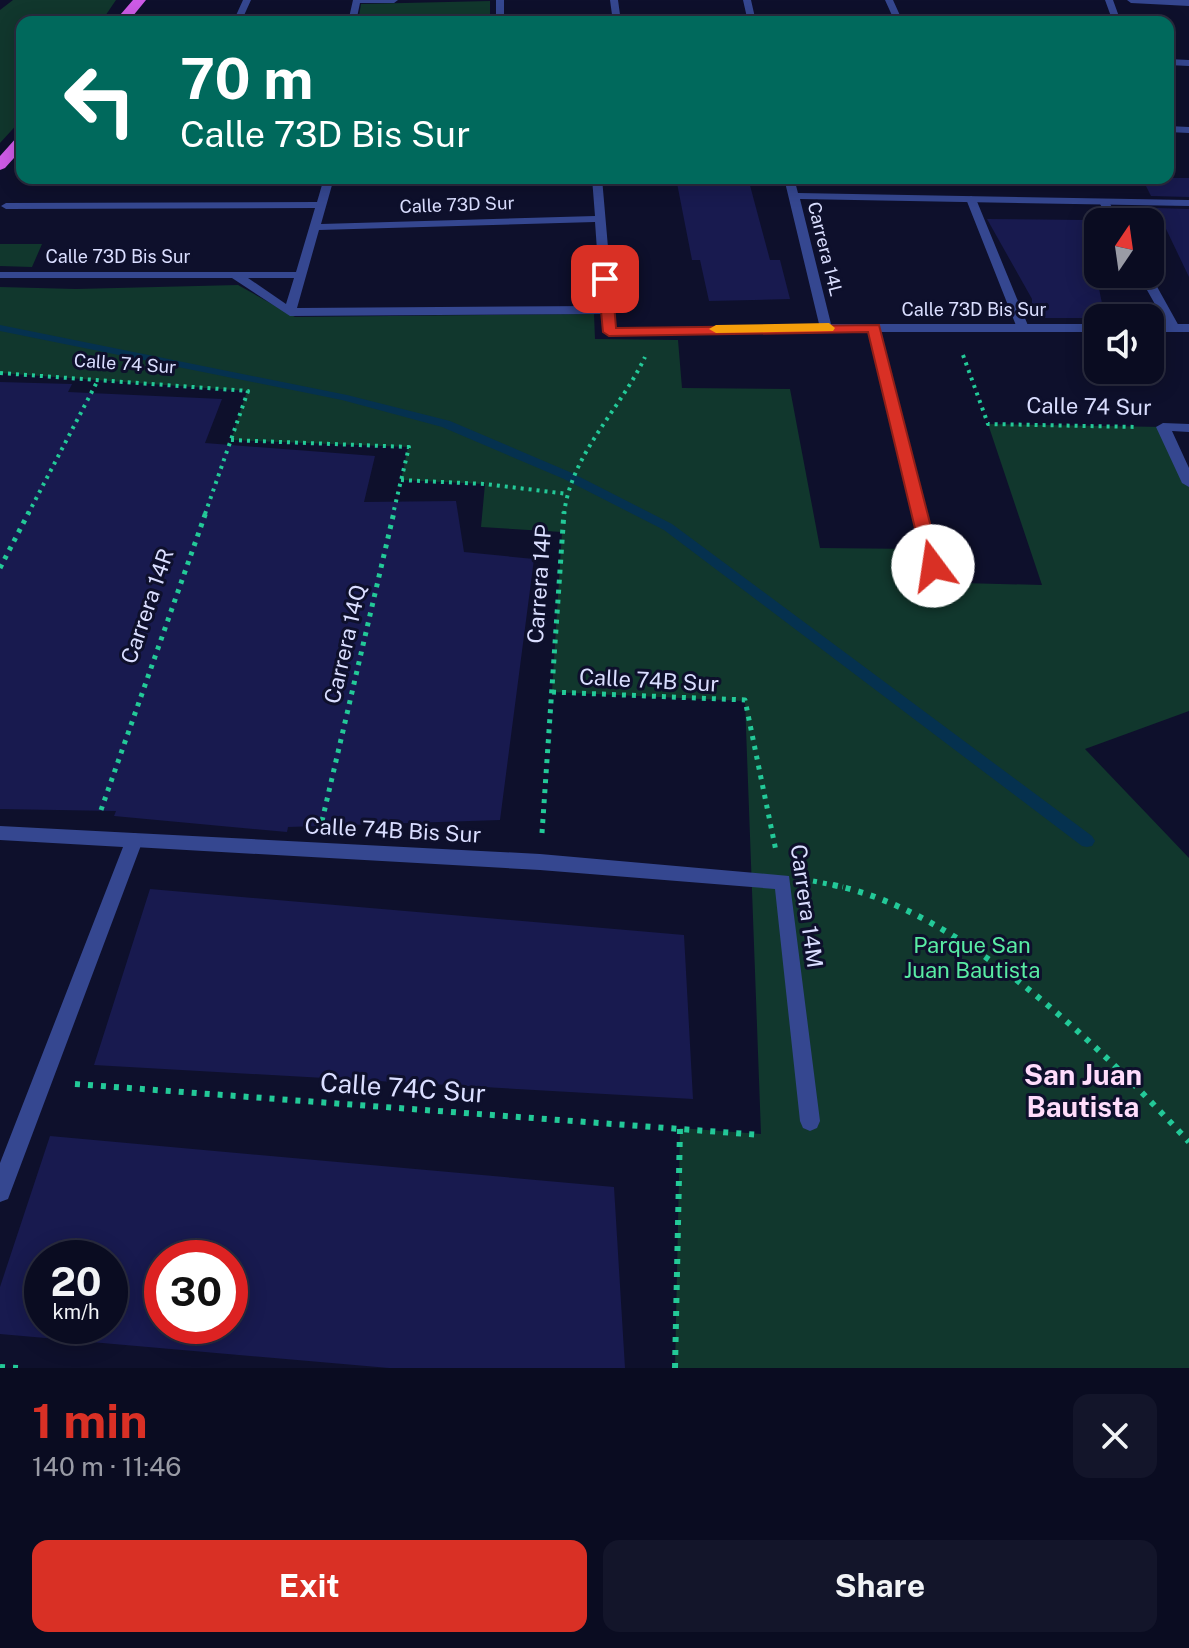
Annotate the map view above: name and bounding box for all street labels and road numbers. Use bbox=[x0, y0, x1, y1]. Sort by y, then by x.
street label: Calle 73D Sur bbox=[399, 192, 515, 217]
street label: Carrera 14L bbox=[804, 200, 847, 298]
street label: Calle 73D Bis Sur bbox=[45, 246, 191, 267]
street label: Calle 73D Bis Sur bbox=[901, 299, 1047, 320]
street label: Calle 74 Sur bbox=[73, 349, 177, 378]
street label: Calle 74 Sur bbox=[1026, 392, 1152, 420]
street label: Carrera 14P bbox=[522, 524, 556, 644]
street label: Carrera 14R bbox=[115, 545, 179, 667]
street label: Carrera 14Q bbox=[319, 582, 371, 706]
street label: Calle 74B Sur bbox=[578, 663, 720, 697]
street label: Calle 74B Bis Sur bbox=[304, 812, 482, 848]
street label: Carrera 14M bbox=[785, 842, 829, 970]
street label: Calle 74C Sur bbox=[319, 1066, 487, 1109]

